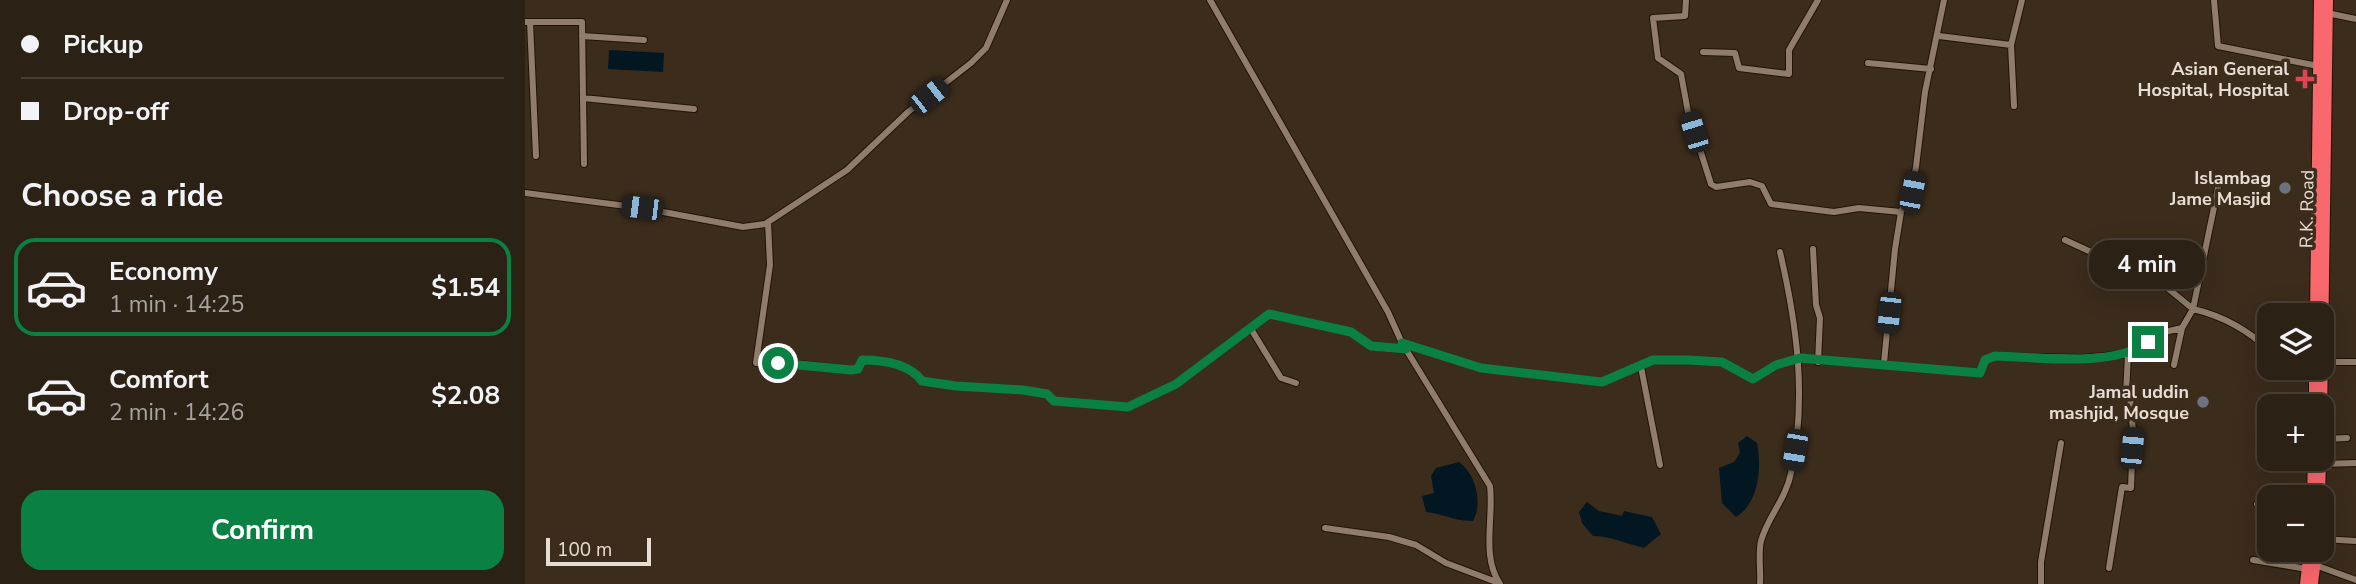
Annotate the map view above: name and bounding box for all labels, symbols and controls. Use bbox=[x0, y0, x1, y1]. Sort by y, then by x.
text: Pickup bbox=[63, 27, 143, 62]
place label: Asian General Hospital, Hospital bbox=[2138, 57, 2289, 102]
marker: Asian General Hospital, Hospital bbox=[2295, 69, 2315, 89]
car bbox=[906, 75, 953, 117]
text: Drop-off bbox=[63, 94, 169, 129]
car bbox=[1678, 109, 1711, 155]
place label: Islambag Jame Masjid bbox=[2169, 166, 2271, 211]
car bbox=[1898, 169, 1927, 215]
street label: R.K. Road bbox=[2294, 170, 2320, 248]
text: Choose a ride bbox=[21, 174, 223, 217]
marker: Islambag Jame Masjid bbox=[2277, 180, 2293, 196]
car bbox=[620, 195, 665, 221]
callout: 4 min bbox=[2090, 240, 2206, 290]
text: 4 min bbox=[2117, 249, 2177, 280]
text: Economy bbox=[109, 254, 218, 289]
icon: car bbox=[25, 256, 88, 319]
text: $1.54 bbox=[431, 270, 500, 305]
text: 1 min · 14:25 bbox=[109, 289, 244, 320]
car bbox=[1877, 291, 1902, 335]
map controls bbox=[2257, 303, 2334, 562]
button: layers bbox=[2257, 303, 2334, 380]
route end bbox=[2132, 326, 2164, 358]
route start bbox=[762, 347, 794, 379]
text: Comfort bbox=[109, 362, 209, 397]
icon: car bbox=[25, 364, 88, 427]
text: $2.08 bbox=[431, 378, 500, 413]
place label: Jamal uddin mashjid, Mosque bbox=[2049, 380, 2189, 425]
marker: Jamal uddin mashjid, Mosque bbox=[2195, 394, 2211, 410]
button: + bbox=[2257, 394, 2334, 471]
text: 2 min · 14:26 bbox=[109, 397, 244, 428]
car bbox=[2120, 426, 2145, 470]
car bbox=[1782, 427, 1809, 473]
button: − bbox=[2257, 485, 2334, 562]
button: Confirm bbox=[21, 490, 504, 570]
scale bar bbox=[546, 535, 651, 567]
text: 100 m bbox=[557, 537, 612, 563]

